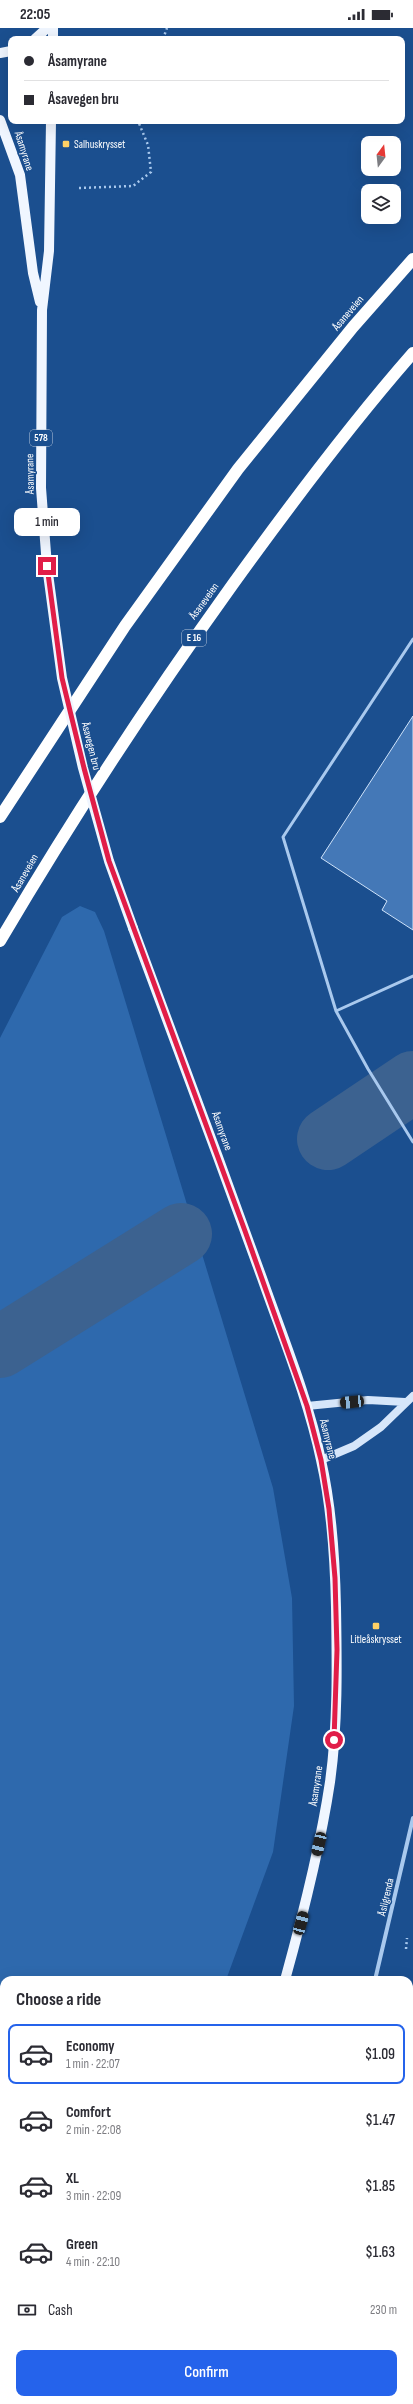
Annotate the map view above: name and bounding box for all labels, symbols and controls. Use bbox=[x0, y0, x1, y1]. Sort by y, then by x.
text: 22:05 bbox=[20, 5, 50, 24]
text: Åsamyrane bbox=[48, 52, 107, 71]
text: Åsavegen bru bbox=[48, 90, 119, 109]
street label: Åsamyrane bbox=[11, 129, 36, 172]
north arrow bbox=[361, 136, 401, 176]
map controls bbox=[361, 136, 401, 224]
place label: Salhuskrysset bbox=[74, 138, 126, 151]
marker: Salhuskrysset bbox=[61, 139, 71, 149]
button: layers bbox=[361, 184, 401, 224]
street label: Åsaneveien bbox=[329, 293, 367, 334]
road number: 578 bbox=[30, 430, 52, 446]
street label: Åsamyrane bbox=[23, 454, 37, 495]
callout: 1 min bbox=[14, 508, 80, 536]
text: 1 min bbox=[35, 514, 59, 530]
route end bbox=[38, 557, 56, 575]
street label: Åsaneveien bbox=[186, 580, 222, 622]
road number: E 16 bbox=[182, 630, 206, 646]
street label: Åsavegen bru bbox=[79, 720, 103, 772]
street label: Åsaneveien bbox=[8, 851, 41, 895]
street label: Åsamyrane bbox=[209, 1109, 235, 1152]
car bbox=[339, 1395, 365, 1409]
street label: Åsamyrane bbox=[317, 1417, 339, 1460]
marker: Litleåskrysset bbox=[371, 1621, 381, 1631]
place label: Litleåskrysset bbox=[350, 1633, 402, 1646]
route start bbox=[325, 1731, 343, 1749]
street label: Åsamyrane bbox=[307, 1765, 325, 1808]
car bbox=[310, 1831, 328, 1857]
street label: Åsligrenda bbox=[375, 1877, 397, 1918]
car bbox=[292, 1910, 310, 1936]
text: Choose a ride bbox=[16, 1989, 101, 2010]
icon: car bbox=[18, 2036, 54, 2072]
text: Economy bbox=[66, 2037, 115, 2056]
text: $1.09 bbox=[365, 2045, 395, 2064]
text: 1 min · 22:07 bbox=[66, 2056, 120, 2072]
icon: car bbox=[18, 2102, 54, 2138]
text: Comfort bbox=[66, 2103, 111, 2122]
text: $1.47 bbox=[365, 2111, 395, 2130]
text: 2 min · 22:08 bbox=[66, 2122, 121, 2138]
icon: car bbox=[18, 2168, 54, 2204]
text: XL bbox=[66, 2169, 79, 2188]
text: $1.85 bbox=[365, 2177, 395, 2196]
text: 3 min · 22:09 bbox=[66, 2188, 121, 2204]
icon: car bbox=[18, 2234, 54, 2270]
text: Green bbox=[66, 2235, 98, 2254]
text: $1.63 bbox=[365, 2243, 395, 2262]
text: 4 min · 22:10 bbox=[66, 2254, 120, 2270]
icon: cash bbox=[16, 2299, 38, 2321]
text: Cash bbox=[48, 2301, 73, 2320]
text: 230 m bbox=[370, 2302, 397, 2318]
button: Confirm bbox=[16, 2350, 397, 2396]

